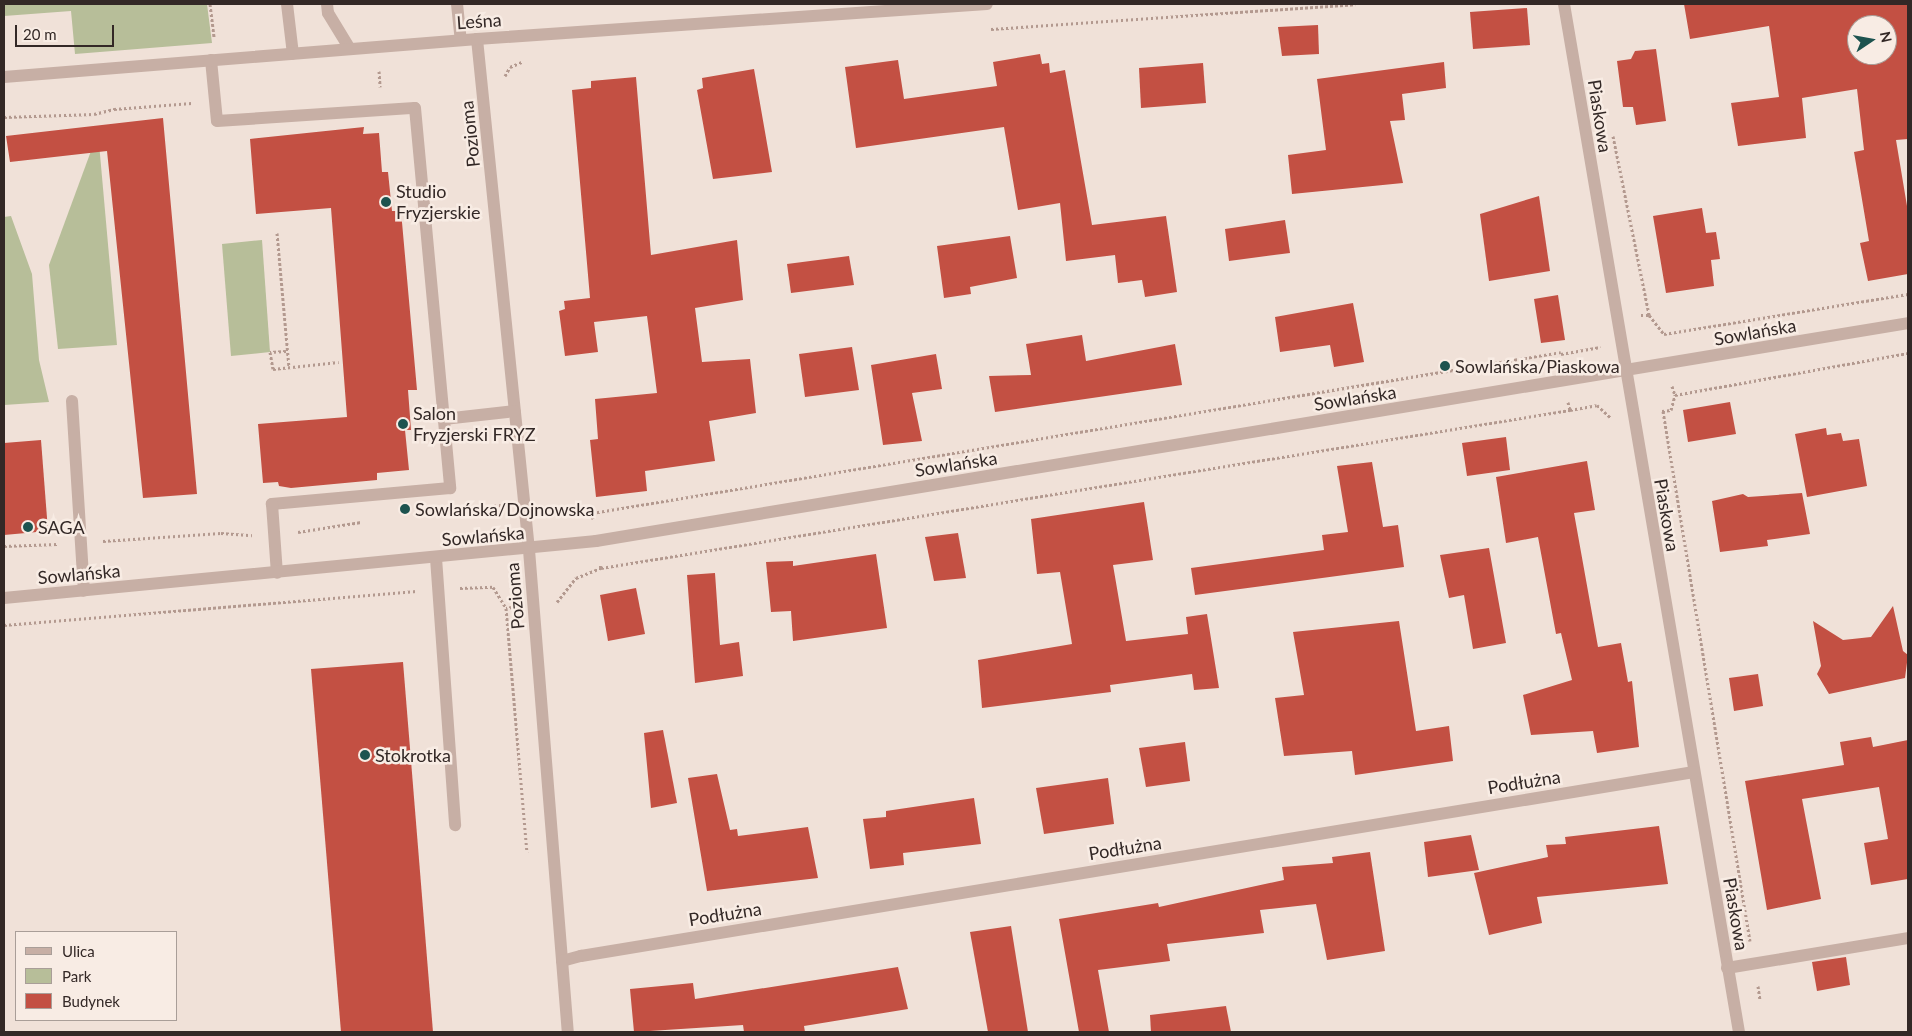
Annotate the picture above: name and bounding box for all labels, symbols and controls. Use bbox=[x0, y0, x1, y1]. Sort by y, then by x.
street label: Leśna bbox=[456, 9, 502, 33]
scale bar bbox=[18, 15, 116, 47]
north arrow bbox=[1847, 15, 1897, 65]
text: 20 m bbox=[23, 25, 57, 43]
text: N bbox=[1877, 30, 1896, 44]
street label: Piaskowa bbox=[1584, 78, 1616, 154]
street label: Pozioma bbox=[456, 100, 484, 168]
place label: Studio Fryzjerskie bbox=[396, 181, 480, 223]
marker: Studio Fryzjerskie bbox=[380, 196, 392, 208]
street label: Sowlańska bbox=[1712, 314, 1798, 350]
place label: Sowlańska/Piaskowa bbox=[1455, 355, 1620, 377]
marker: Sowlańska/Piaskowa bbox=[1439, 360, 1451, 372]
street label: Sowlańska bbox=[1312, 381, 1398, 415]
place label: Salon Fryzjerski FRYZ bbox=[413, 403, 536, 446]
marker: Salon Fryzjerski FRYZ bbox=[397, 418, 409, 430]
street label: Sowlańska bbox=[913, 447, 999, 481]
street label: Piaskowa bbox=[1650, 477, 1684, 553]
place label: Sowlańska/Dojnowska bbox=[415, 498, 594, 520]
marker: Sowlańska/Dojnowska bbox=[399, 503, 411, 515]
place label: SAGA bbox=[38, 516, 85, 538]
marker: SAGA bbox=[22, 521, 34, 533]
street label: Sowlańska bbox=[441, 522, 525, 550]
street label: Sowlańska bbox=[37, 560, 121, 588]
street label: Pozioma bbox=[501, 562, 529, 630]
place label: Stokrotka bbox=[375, 744, 451, 766]
marker: Stokrotka bbox=[359, 749, 371, 761]
street label: Podłużna bbox=[1486, 766, 1562, 798]
street label: Podłużna bbox=[1087, 832, 1163, 864]
street label: Piaskowa bbox=[1719, 876, 1753, 952]
street label: Podłużna bbox=[687, 898, 763, 930]
legend bbox=[15, 931, 178, 1021]
text: Ulica bbox=[62, 942, 95, 960]
text: Park bbox=[62, 967, 91, 985]
text: Budynek bbox=[62, 992, 120, 1010]

